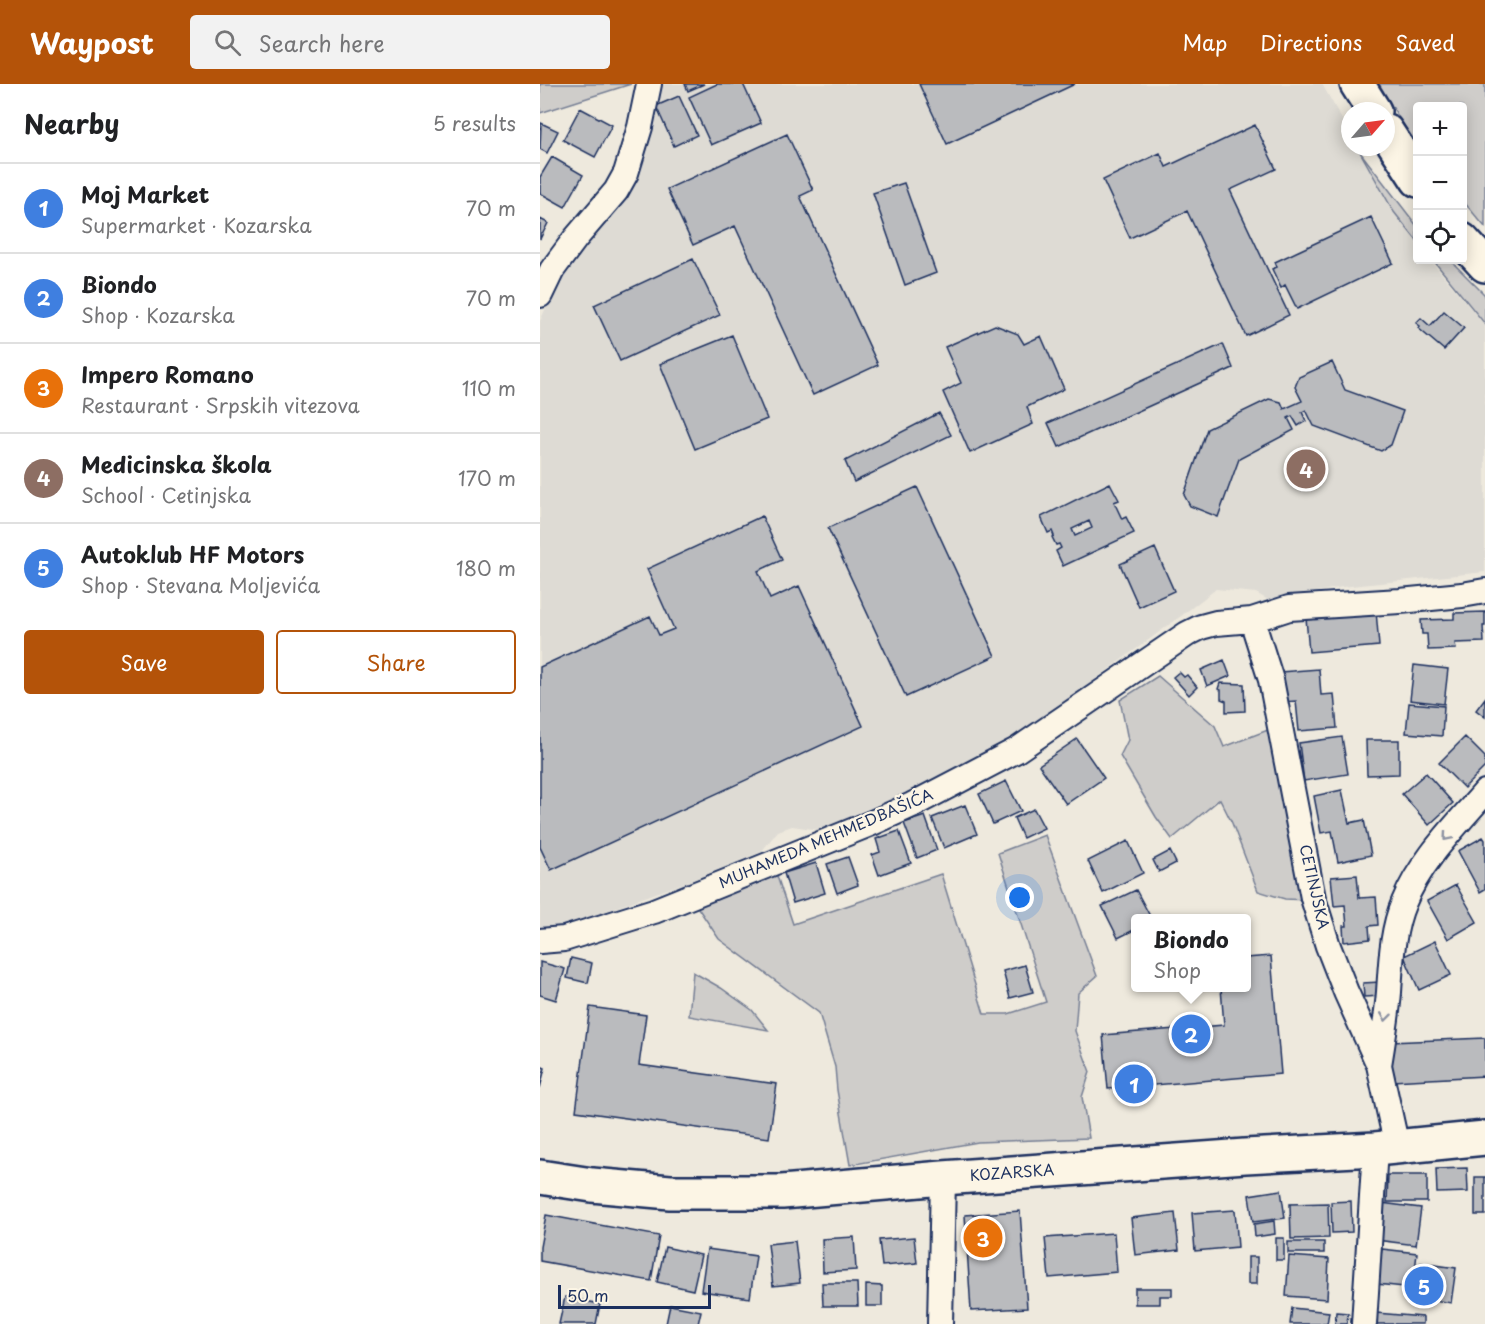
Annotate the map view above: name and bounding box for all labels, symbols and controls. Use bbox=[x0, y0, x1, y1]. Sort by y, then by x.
search box bbox=[190, 15, 610, 69]
text: Waypost bbox=[30, 21, 154, 64]
icon: search bbox=[211, 26, 244, 59]
text: Search here bbox=[259, 26, 385, 59]
text: Map bbox=[1182, 26, 1227, 58]
text: Directions bbox=[1260, 26, 1362, 58]
text: Saved bbox=[1395, 26, 1455, 58]
north arrow bbox=[1341, 102, 1395, 156]
map controls bbox=[1413, 102, 1467, 264]
button: + bbox=[1413, 102, 1467, 156]
text: Nearby bbox=[24, 104, 119, 143]
text: 5 results bbox=[433, 108, 516, 138]
button: − bbox=[1413, 156, 1467, 210]
text: Moj Market bbox=[81, 177, 209, 210]
text: 1 bbox=[39, 193, 48, 223]
text: 70 m bbox=[466, 193, 516, 223]
text: Supermarket · Kozarska bbox=[81, 210, 312, 240]
button: locate bbox=[1413, 210, 1467, 264]
text: Biondo bbox=[81, 267, 157, 300]
text: 2 bbox=[36, 283, 51, 313]
text: 70 m bbox=[466, 283, 516, 313]
text: Shop · Kozarska bbox=[81, 300, 235, 330]
text: Impero Romano bbox=[81, 357, 254, 390]
text: 3 bbox=[37, 373, 50, 403]
text: 110 m bbox=[462, 373, 516, 403]
text: Restaurant · Srpskih vitezova bbox=[81, 390, 360, 420]
pin: 4 bbox=[1286, 446, 1326, 492]
text: Medicinska škola bbox=[81, 447, 272, 480]
text: 4 bbox=[37, 463, 50, 493]
text: 170 m bbox=[458, 463, 516, 493]
text: School · Cetinjska bbox=[81, 480, 251, 510]
text: Autoklub HF Motors bbox=[81, 537, 304, 570]
text: 5 bbox=[37, 553, 50, 583]
text: 180 m bbox=[456, 553, 516, 583]
text: Shop · Stevana Moljevića bbox=[81, 570, 320, 600]
button: Save bbox=[24, 630, 264, 694]
button: Share bbox=[276, 630, 516, 694]
street label: MUHAMEDA MEHMEDBAŠIĆA bbox=[715, 782, 936, 893]
one-way arrow bbox=[1443, 830, 1454, 841]
street label: CETINJSKA bbox=[1295, 842, 1336, 931]
your location bbox=[1005, 883, 1034, 912]
popup bbox=[1131, 914, 1251, 992]
text: Biondo bbox=[1153, 922, 1229, 955]
text: Shop bbox=[1153, 955, 1201, 985]
pin: 2 bbox=[1172, 1012, 1210, 1056]
one-way arrow bbox=[1381, 1012, 1393, 1021]
pin: 1 bbox=[1114, 1062, 1154, 1106]
street label: KOZARSKA bbox=[969, 1157, 1055, 1186]
pin: 3 bbox=[964, 1216, 1002, 1260]
pin: 5 bbox=[1404, 1264, 1444, 1308]
scale bar bbox=[558, 1282, 711, 1310]
text: 50 m bbox=[567, 1283, 608, 1307]

